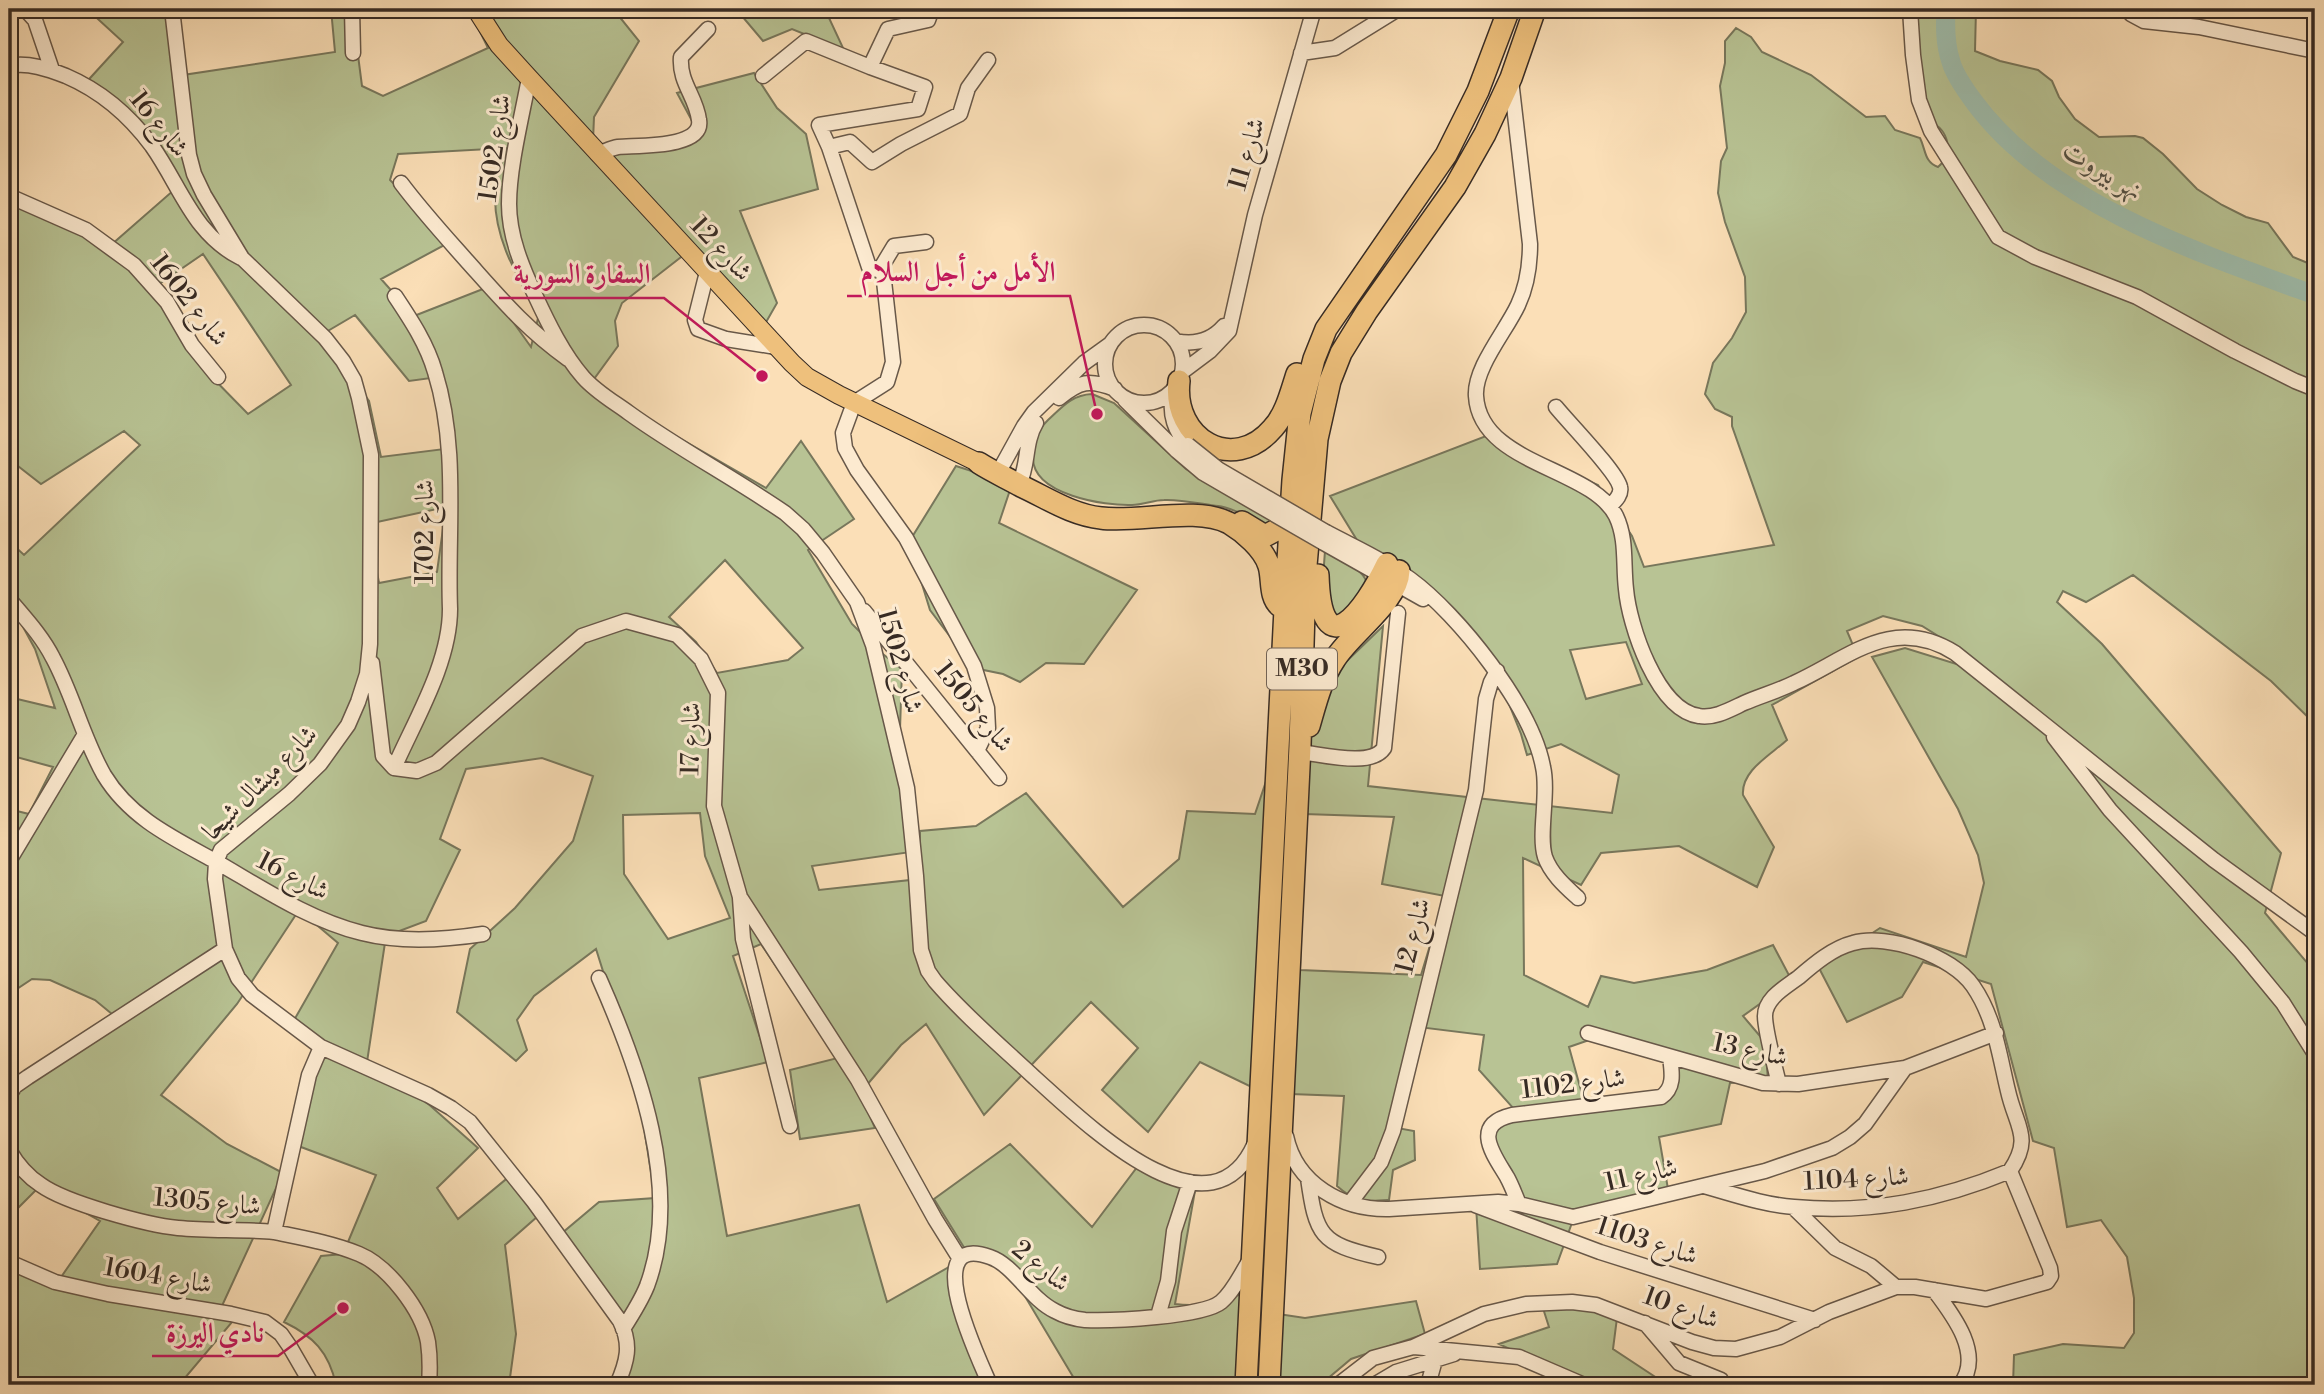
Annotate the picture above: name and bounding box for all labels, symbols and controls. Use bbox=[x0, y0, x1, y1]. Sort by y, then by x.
street label: شارع 16 bbox=[119, 84, 196, 167]
street label: شارع 1502 bbox=[472, 92, 523, 204]
street label: شارع 11 bbox=[1221, 114, 1277, 195]
water label: نهر بيروت bbox=[2056, 133, 2150, 209]
street label: شارع 12 bbox=[679, 210, 759, 291]
callout: الأمل من أجل السلام bbox=[847, 247, 1070, 296]
street label: شارع 1602 bbox=[139, 248, 235, 356]
callout: السفارة السورية bbox=[499, 249, 664, 298]
text: الأمل من أجل السلام bbox=[861, 252, 1055, 296]
text: السفارة السورية bbox=[514, 257, 650, 292]
street label: شارع 1702 bbox=[409, 480, 446, 584]
street label: شارع 1502 bbox=[865, 605, 930, 719]
road number: M30 bbox=[1267, 648, 1337, 690]
street label: شارع 1505 bbox=[924, 655, 1020, 762]
street label: شارع 17 bbox=[674, 702, 713, 776]
street label: شارع ميشال شيحا bbox=[196, 719, 328, 851]
street label: شارع 16 bbox=[249, 844, 334, 912]
street label: شارع 12 bbox=[1388, 895, 1443, 978]
street label: شارع 13 bbox=[1708, 1026, 1791, 1078]
street label: شارع 1102 bbox=[1519, 1062, 1627, 1111]
street label: شارع 11 bbox=[1601, 1151, 1682, 1204]
street label: شارع 1104 bbox=[1802, 1160, 1910, 1203]
street label: شارع 1305 bbox=[152, 1181, 262, 1228]
street label: شارع 1103 bbox=[1591, 1210, 1702, 1277]
street label: شارع 2 bbox=[1002, 1233, 1076, 1303]
street label: شارع 1604 bbox=[101, 1251, 215, 1306]
street label: شارع 10 bbox=[1637, 1280, 1723, 1341]
callout: نادي اليرزة bbox=[152, 1307, 278, 1356]
text: نادي اليرزة bbox=[166, 1316, 264, 1355]

